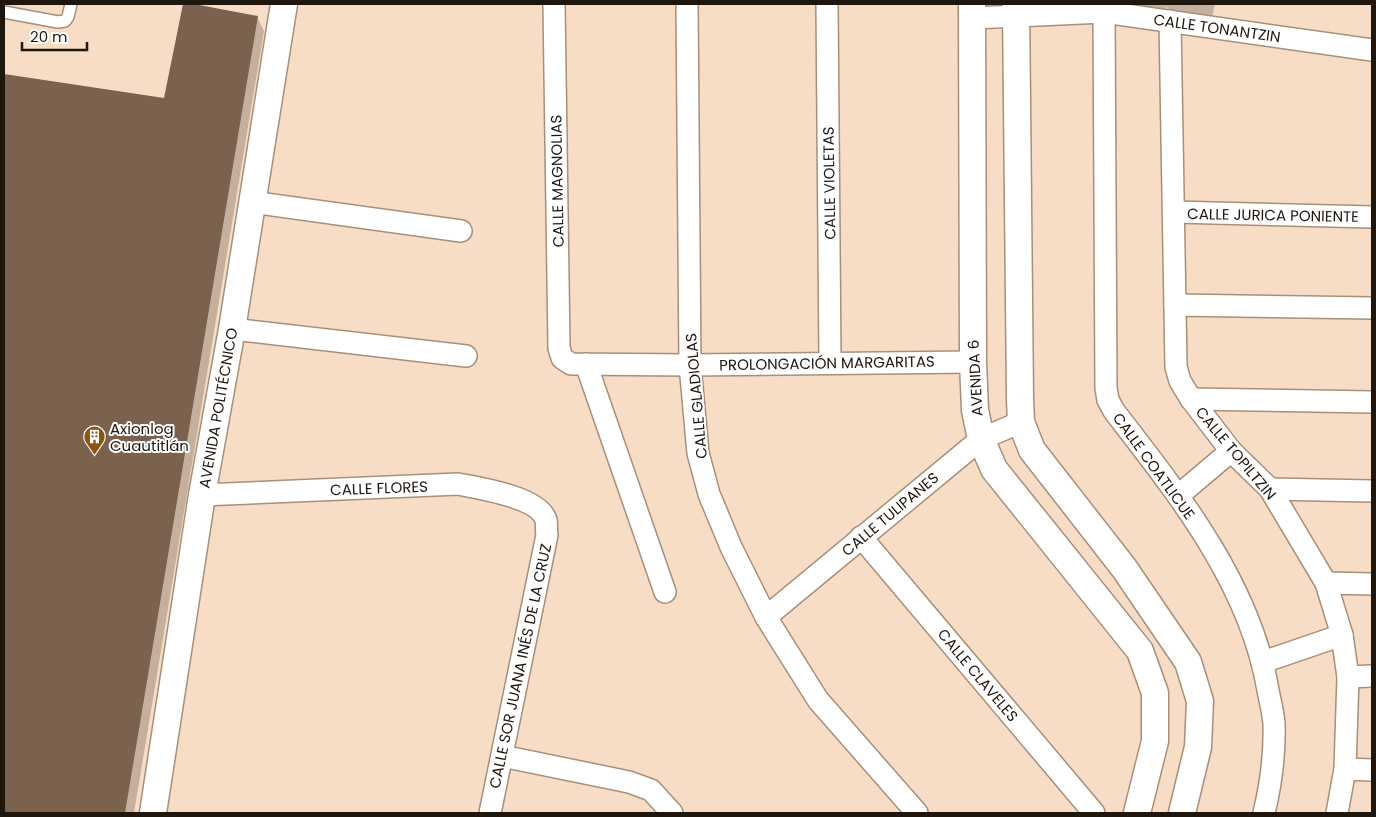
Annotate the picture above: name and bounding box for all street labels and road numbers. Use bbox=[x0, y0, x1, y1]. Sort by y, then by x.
street label: CALLE TONANTZIN bbox=[1152, 9, 1282, 47]
street label: CALLE MAGNOLIAS bbox=[545, 115, 569, 247]
street label: CALLE VIOLETAS bbox=[818, 126, 840, 240]
street label: CALLE JURICA PONIENTE bbox=[1187, 203, 1359, 227]
street label: AVENIDA POLITÉCNICO bbox=[194, 326, 242, 490]
street label: CALLE GLADIOLAS bbox=[680, 332, 712, 460]
street label: AVENIDA 6 bbox=[963, 339, 987, 417]
street label: PROLONGACIÓN MARGARITAS bbox=[719, 351, 935, 375]
street label: CALLE TOPILTZIN bbox=[1191, 402, 1281, 504]
street label: CALLE COATLICUE bbox=[1108, 408, 1200, 524]
street label: CALLE TULIPANES bbox=[837, 467, 943, 561]
street label: CALLE FLORES bbox=[330, 476, 428, 500]
street label: CALLE SOR JUANA INÉS DE LA CRUZ bbox=[484, 542, 556, 790]
street label: CALLE CLAVELES bbox=[933, 624, 1023, 726]

